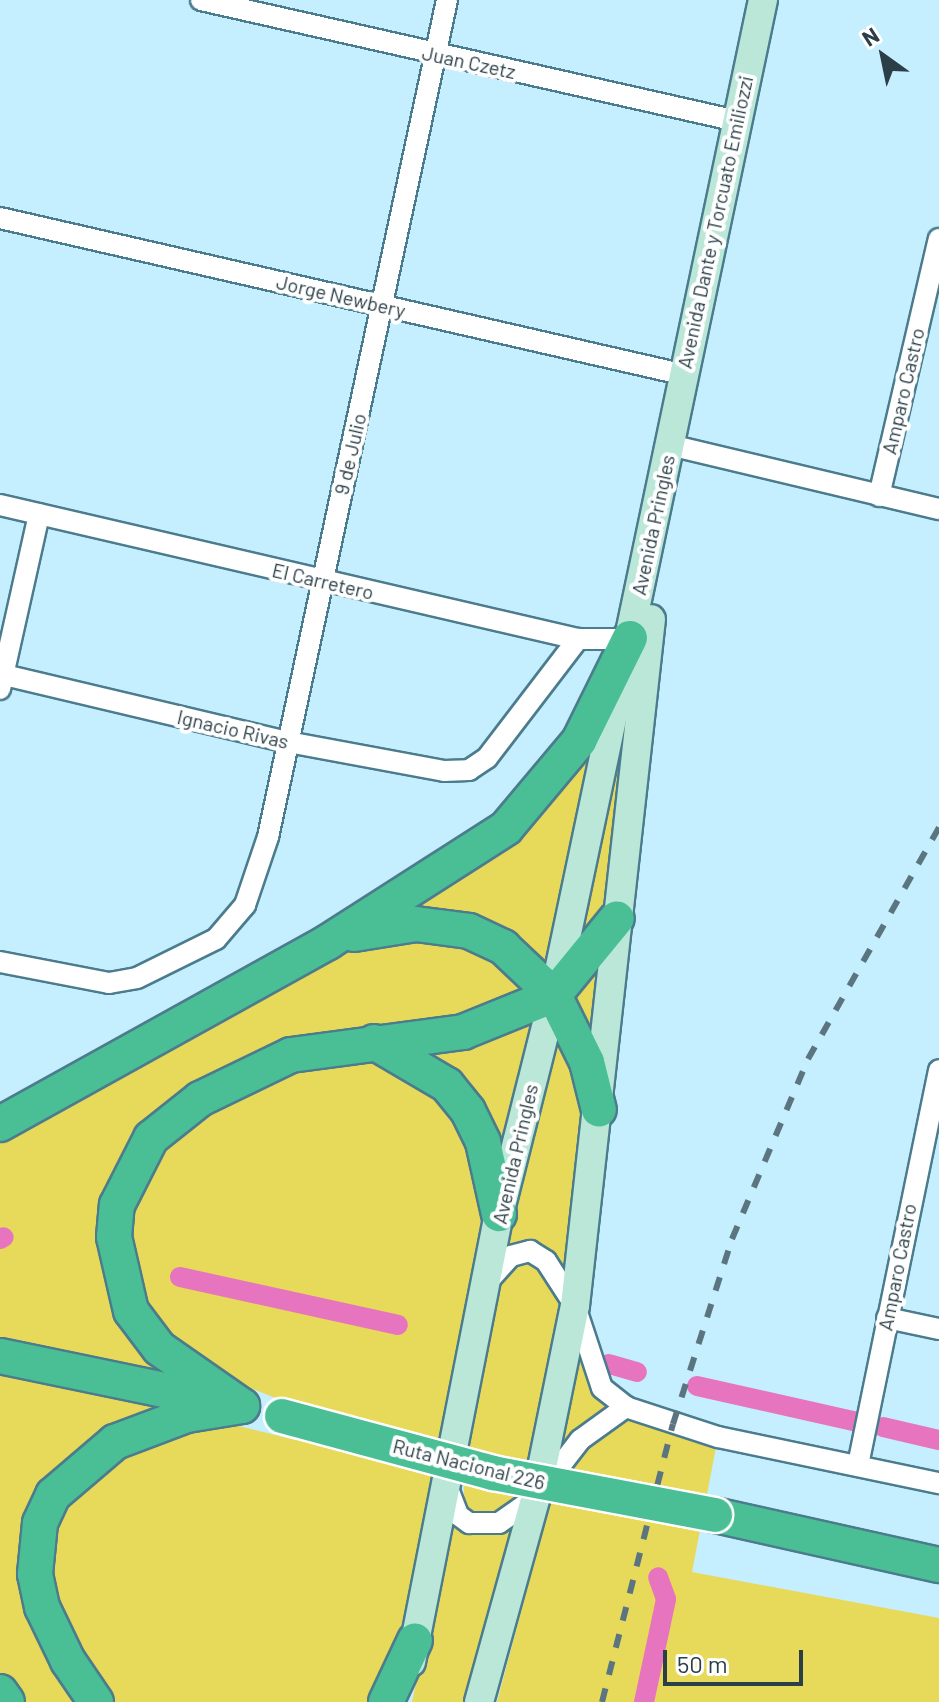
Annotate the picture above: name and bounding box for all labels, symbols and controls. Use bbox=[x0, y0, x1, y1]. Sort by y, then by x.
north arrow bbox=[843, 16, 923, 96]
text: N bbox=[857, 21, 883, 51]
street label: Juan Czetz bbox=[420, 40, 518, 84]
street label: Avenida Dante y Torcuato Emiliozzi bbox=[672, 73, 758, 371]
street label: Jorge Newbery bbox=[274, 269, 408, 323]
street label: Amparo Castro bbox=[877, 325, 929, 457]
street label: 9 de Julio bbox=[329, 411, 371, 497]
street label: Avenida Pringles bbox=[626, 453, 680, 597]
street label: El Carretero bbox=[270, 558, 376, 604]
street label: Ignacio Rivas bbox=[175, 705, 291, 753]
street label: Avenida Pringles bbox=[487, 1082, 543, 1226]
street label: Amparo Castro bbox=[873, 1201, 921, 1333]
street label: Ruta Nacional 226 bbox=[390, 1433, 548, 1495]
scale bar bbox=[667, 1634, 807, 1684]
text: 50 m bbox=[677, 1649, 728, 1678]

